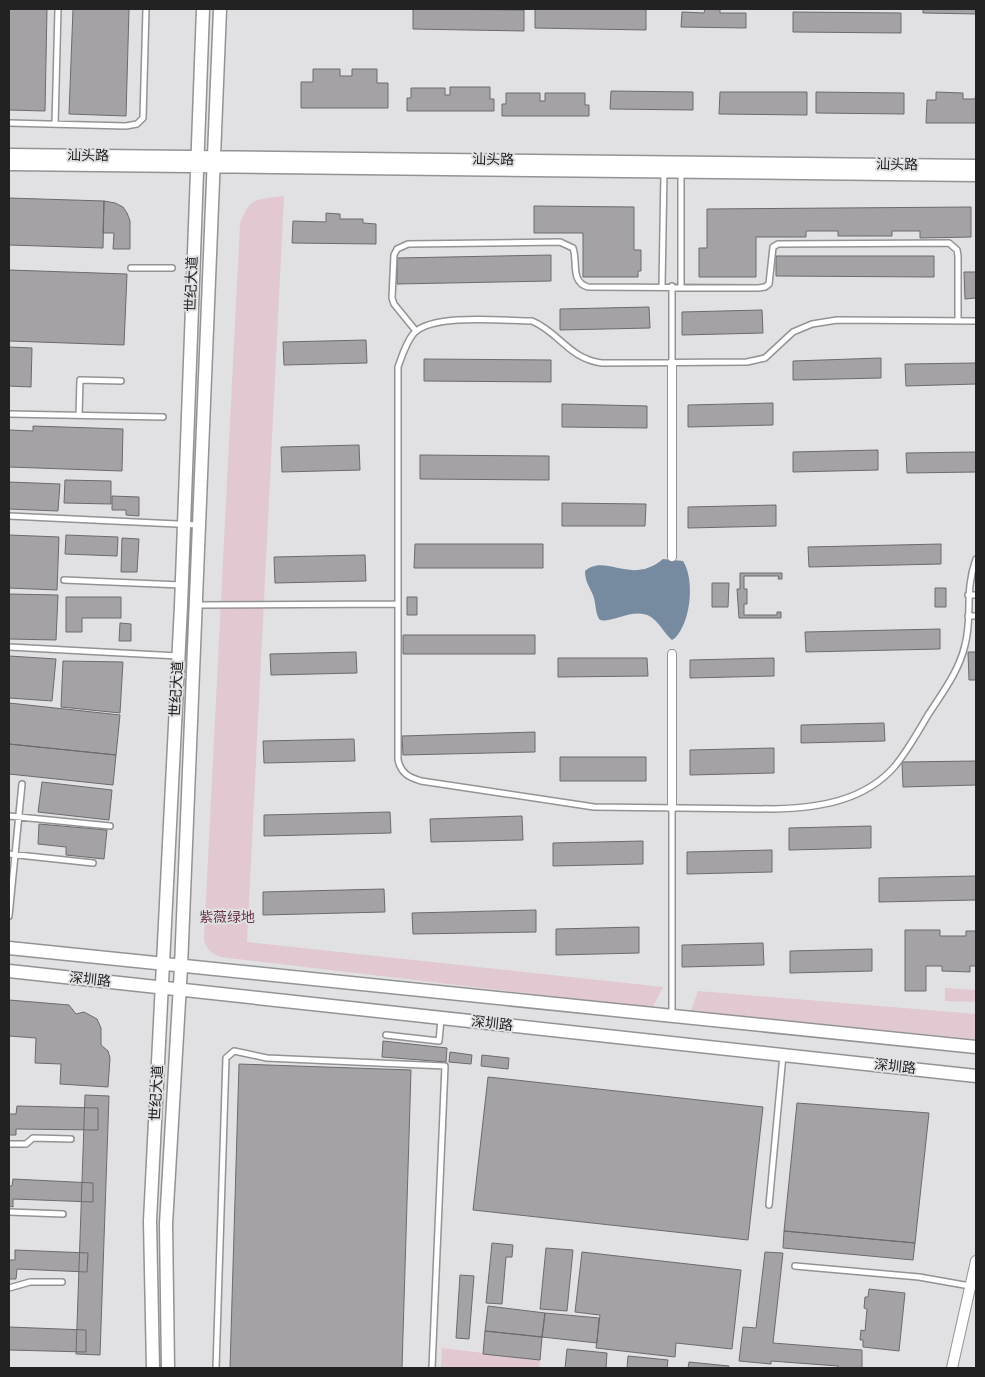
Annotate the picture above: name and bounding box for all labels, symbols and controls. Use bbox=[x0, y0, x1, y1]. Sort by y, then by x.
street label: 汕头路 bbox=[67, 148, 109, 163]
street label: 汕头路 bbox=[472, 152, 514, 167]
street label: 汕头路 bbox=[876, 157, 918, 172]
street label: 世纪大道 bbox=[183, 256, 200, 312]
street label: 世纪大道 bbox=[168, 661, 185, 717]
park label: 紫薇绿地 bbox=[199, 910, 255, 925]
street label: 深圳路 bbox=[68, 970, 112, 989]
street label: 深圳路 bbox=[470, 1014, 514, 1033]
street label: 深圳路 bbox=[873, 1057, 917, 1076]
street label: 世纪大道 bbox=[148, 1065, 165, 1121]

